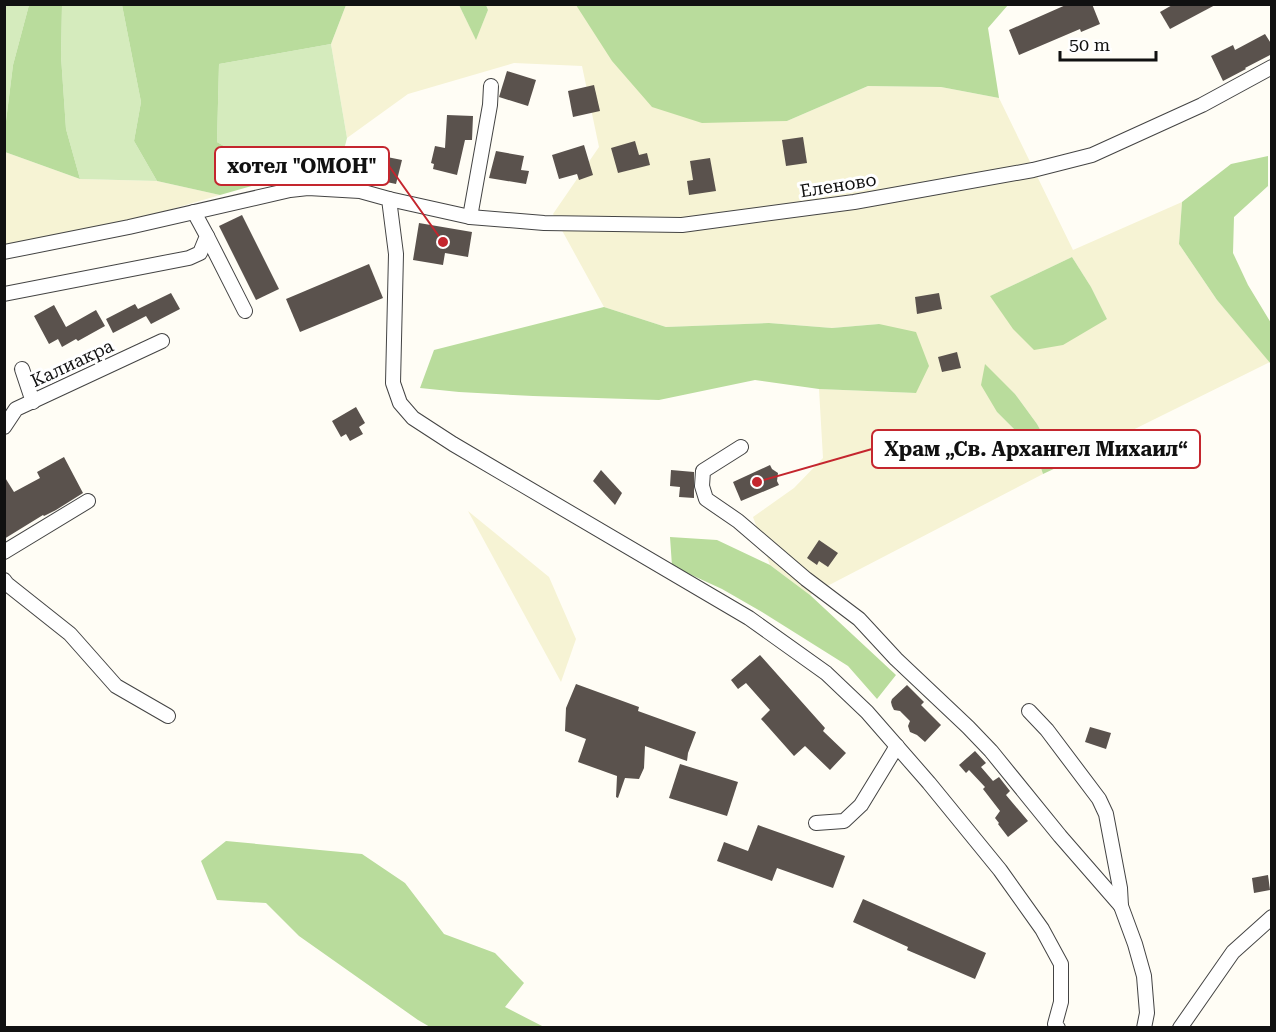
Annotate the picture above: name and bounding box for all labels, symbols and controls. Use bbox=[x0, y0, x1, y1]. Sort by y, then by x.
scale bar bbox=[1060, 24, 1156, 62]
text: 50 m bbox=[1069, 34, 1110, 55]
callout: хотел "ОМОН" bbox=[215, 147, 389, 185]
text: хотел "ОМОН" bbox=[227, 154, 377, 178]
street label: Еленово bbox=[798, 169, 878, 201]
street label: Калиакра bbox=[27, 335, 117, 391]
callout: Храм „Св. Архангел Михаил“ bbox=[872, 430, 1200, 468]
text: Храм „Св. Архангел Михаил“ bbox=[884, 437, 1188, 461]

